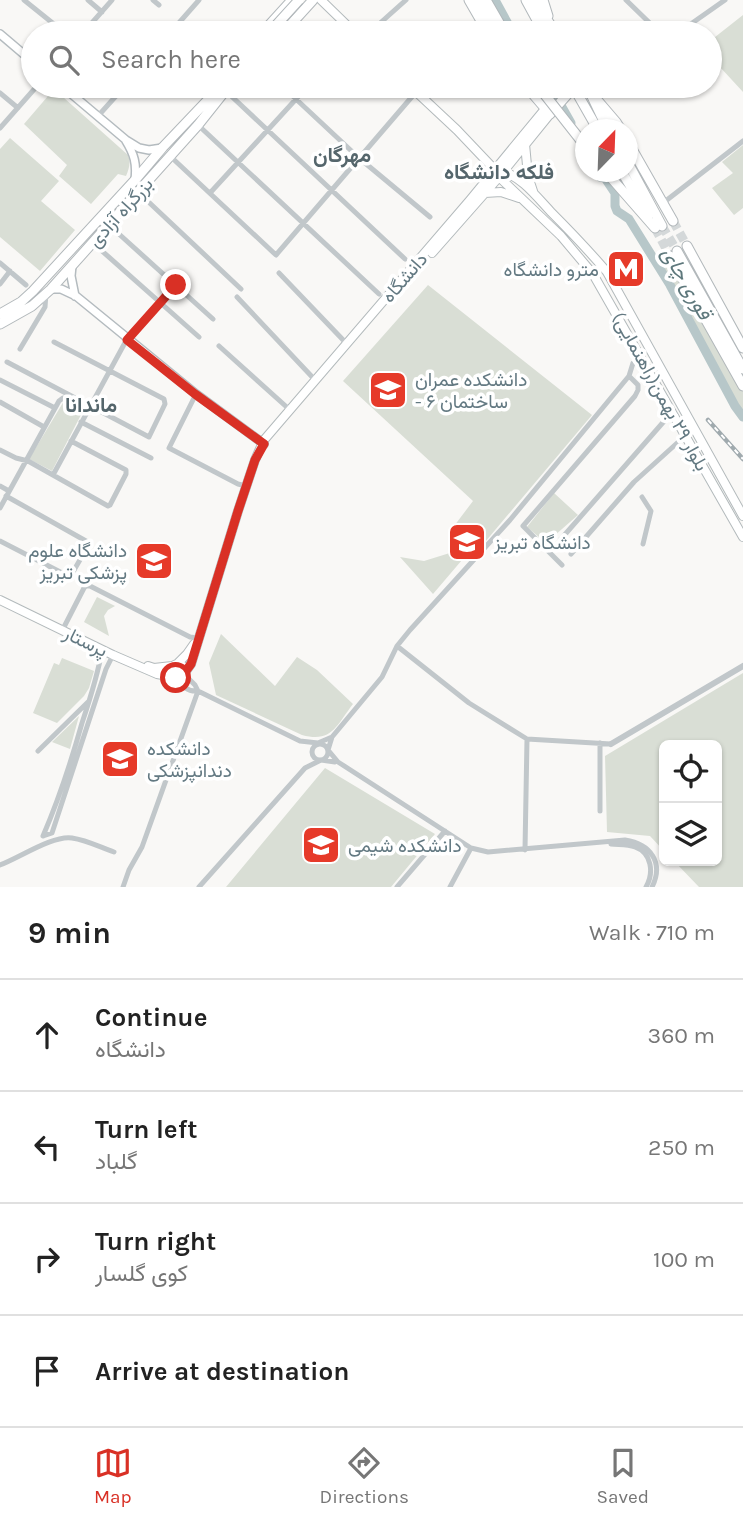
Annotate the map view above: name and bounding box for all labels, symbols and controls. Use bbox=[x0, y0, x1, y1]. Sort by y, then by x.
search box bbox=[21, 21, 722, 98]
icon: search bbox=[45, 41, 83, 79]
text: Search here bbox=[101, 44, 241, 75]
north arrow bbox=[575, 119, 638, 182]
district label: مهرگان bbox=[313, 143, 371, 168]
district label: فلکه دانشگاه bbox=[444, 160, 554, 184]
street label: بزرگراه آزادی bbox=[84, 173, 158, 252]
water label: قوری چای bbox=[655, 242, 719, 327]
street label: دانشگاه bbox=[377, 248, 432, 307]
metro station icon: مترو دانشگاه bbox=[605, 248, 647, 290]
place label: مترو دانشگاه bbox=[504, 259, 599, 281]
route end bbox=[160, 269, 191, 300]
street label: بلوار ٢٩ بهمن(راهنمایی) bbox=[607, 308, 713, 475]
school or university icon: دانشکده عمران - ساختمان ۶ bbox=[367, 369, 409, 411]
place label: دانشکده عمران - ساختمان ۶ bbox=[415, 369, 527, 413]
district label: ماندانا bbox=[65, 393, 117, 417]
school or university icon: دانشگاه تبریز bbox=[446, 521, 488, 563]
place label: دانشگاه تبریز bbox=[493, 532, 591, 554]
place label: دانشگاه علوم پزشکی تبریز bbox=[28, 540, 127, 586]
school or university icon: دانشگاه علوم پزشکی تبریز bbox=[133, 540, 175, 582]
street label: پرستار bbox=[58, 621, 111, 664]
route start bbox=[160, 662, 191, 693]
school or university icon: دانشکده دندانپزشکی bbox=[99, 738, 141, 780]
place label: دانشکده دندانپزشکی bbox=[147, 738, 232, 784]
map controls bbox=[659, 740, 722, 866]
button: locate bbox=[659, 740, 722, 803]
button: layers bbox=[659, 803, 722, 866]
school or university icon: دانشکده شیمی bbox=[300, 824, 342, 866]
place label: دانشکده شیمی bbox=[348, 835, 462, 857]
text: 9 min bbox=[28, 915, 111, 951]
text: Walk · 710 m bbox=[589, 919, 715, 946]
text: Continue bbox=[95, 1002, 207, 1033]
icon: ahead bbox=[28, 1016, 66, 1054]
text: 360 m bbox=[648, 1022, 715, 1049]
text: دانشگاه bbox=[95, 1036, 166, 1063]
text: Turn left bbox=[95, 1114, 197, 1145]
icon: left bbox=[28, 1128, 66, 1166]
text: 250 m bbox=[648, 1134, 715, 1161]
text: گلباد bbox=[95, 1148, 138, 1175]
text: Turn right bbox=[95, 1226, 216, 1257]
icon: right bbox=[28, 1240, 66, 1278]
text: 100 m bbox=[653, 1246, 715, 1273]
text: کوی گلسار bbox=[95, 1260, 188, 1287]
icon: arrive bbox=[28, 1352, 66, 1390]
text: Arrive at destination bbox=[95, 1356, 349, 1387]
tab: Map bbox=[94, 1444, 132, 1508]
tab: Directions bbox=[320, 1444, 409, 1508]
tab: Saved bbox=[597, 1444, 649, 1508]

